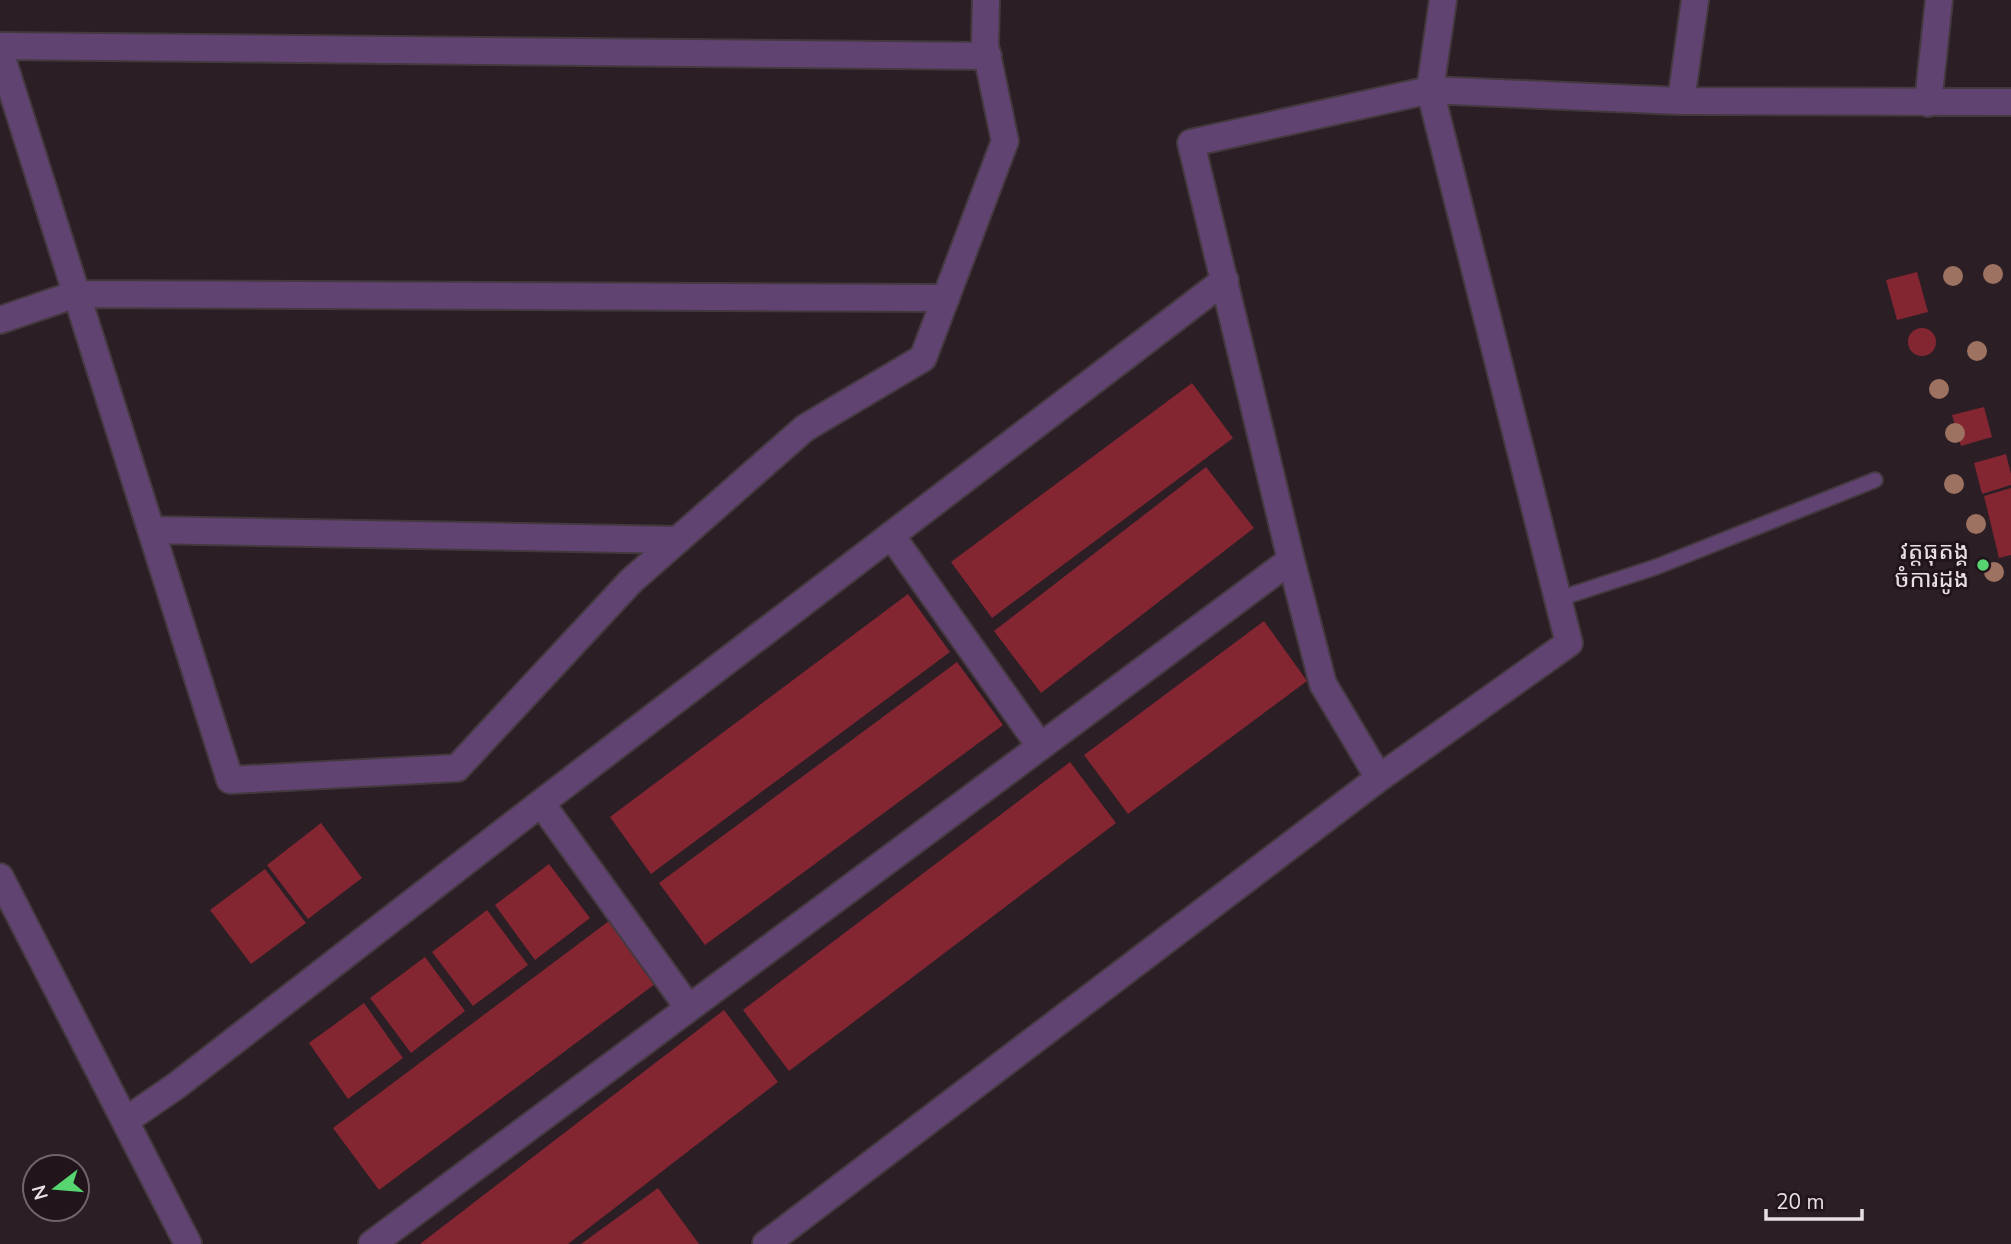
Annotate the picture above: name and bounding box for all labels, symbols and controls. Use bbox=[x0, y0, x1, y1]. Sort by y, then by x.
place label: វត្តធុតង្គ ចំការដូង bbox=[1895, 535, 1969, 595]
marker: វត្តធុតង្គ ចំការដូង bbox=[1975, 557, 1991, 573]
north arrow bbox=[21, 1153, 91, 1223]
scale bar bbox=[1766, 1178, 1862, 1222]
text: N bbox=[26, 1182, 55, 1203]
text: 20 m bbox=[1776, 1188, 1825, 1216]

